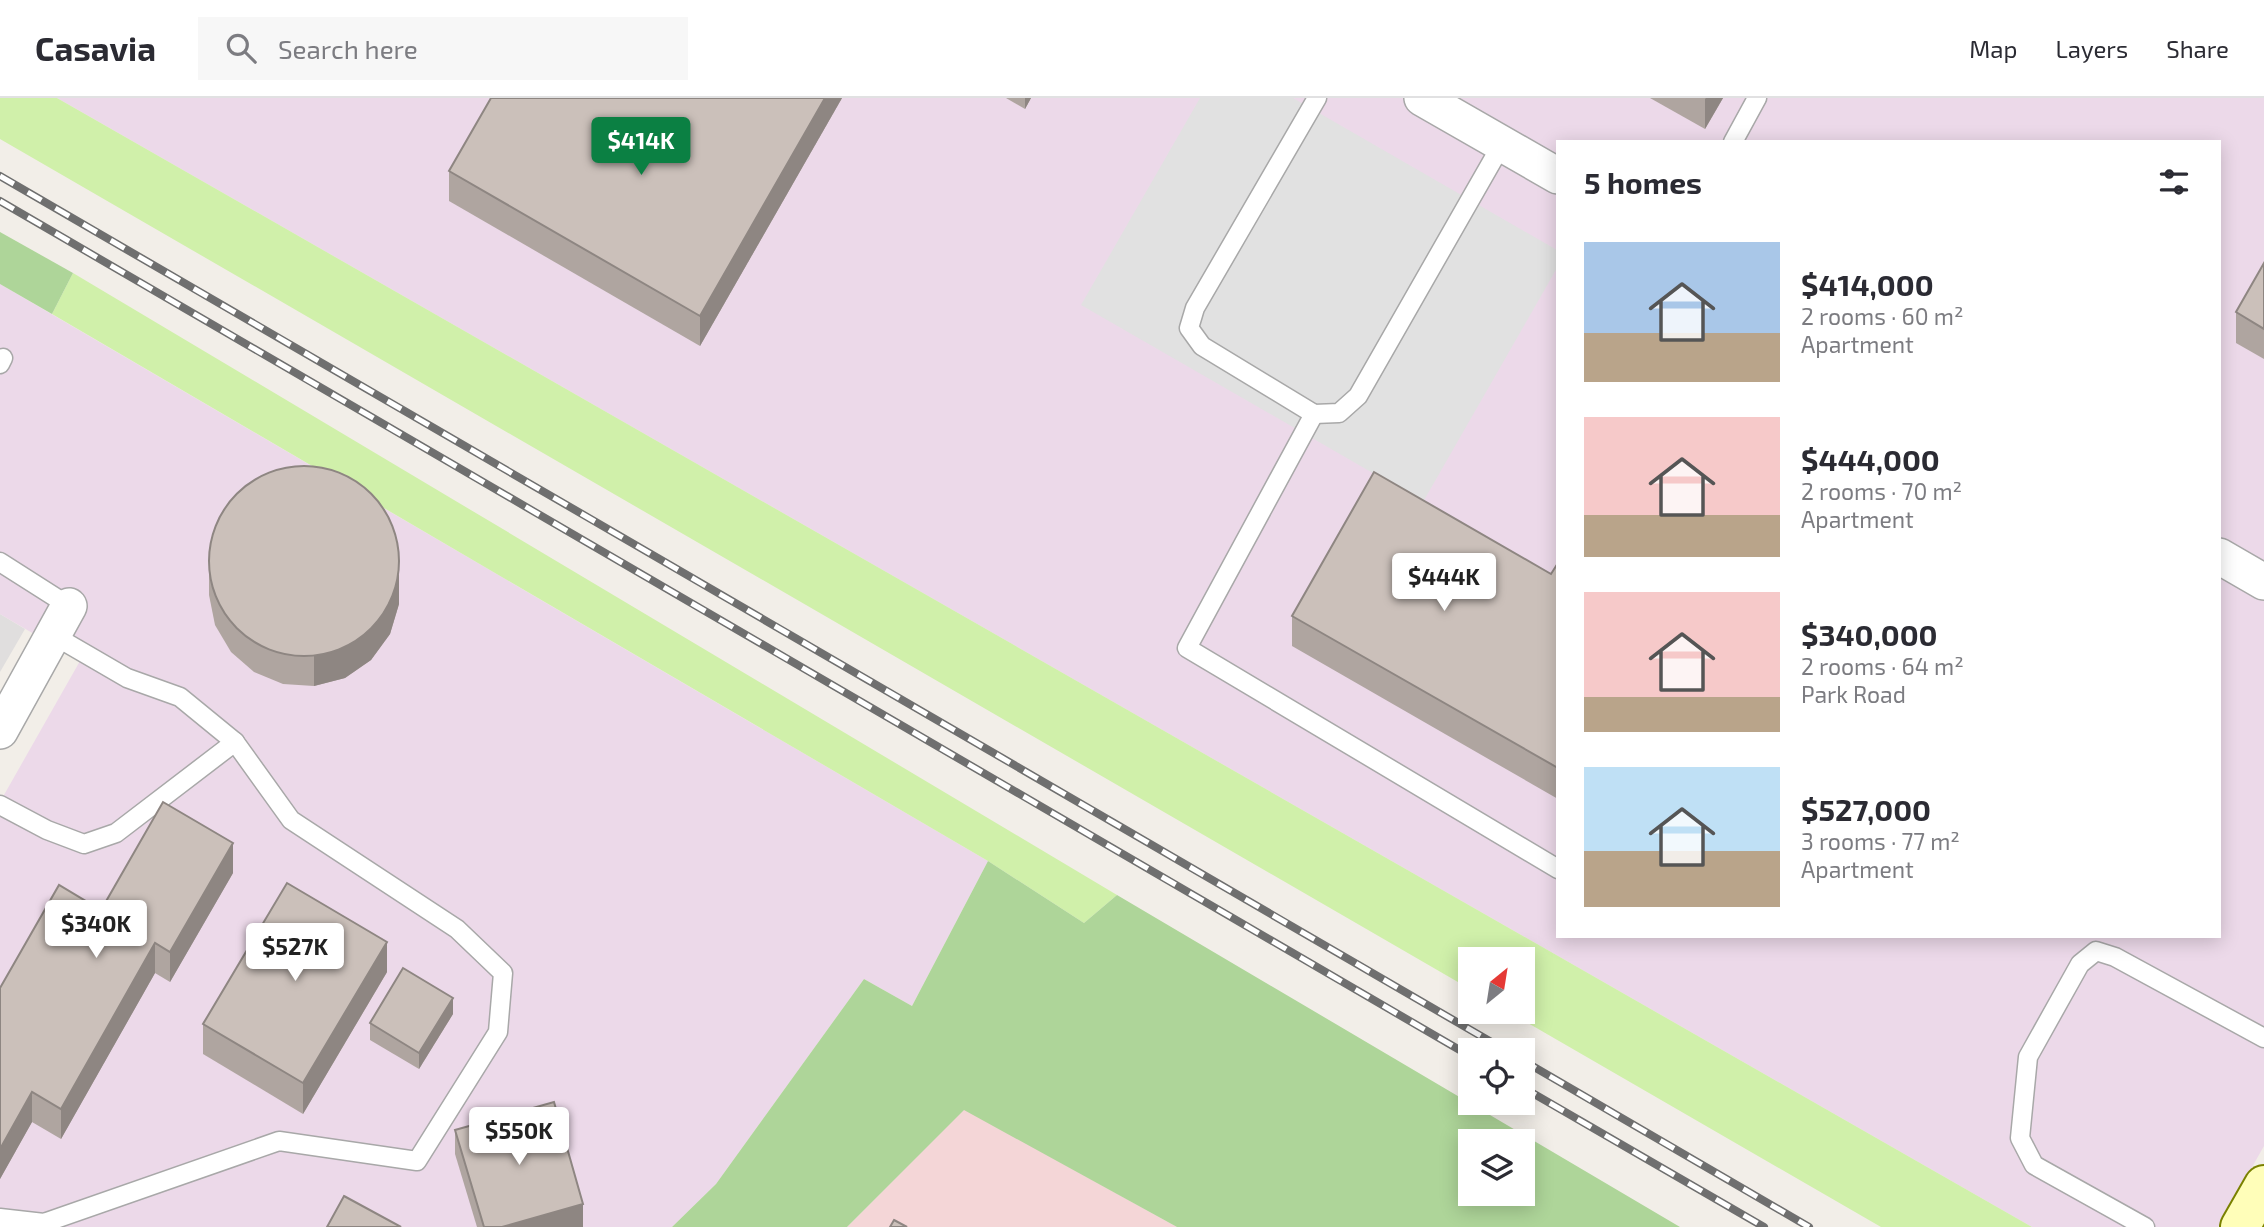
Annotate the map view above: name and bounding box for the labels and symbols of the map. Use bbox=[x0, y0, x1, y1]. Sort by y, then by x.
pin: $414K bbox=[592, 118, 690, 177]
pin: $444K bbox=[1395, 554, 1493, 613]
pin: $340K bbox=[47, 900, 145, 960]
pin: $527K bbox=[246, 924, 344, 983]
north arrow bbox=[1458, 947, 1535, 1024]
pin: $550K bbox=[470, 1108, 568, 1167]

